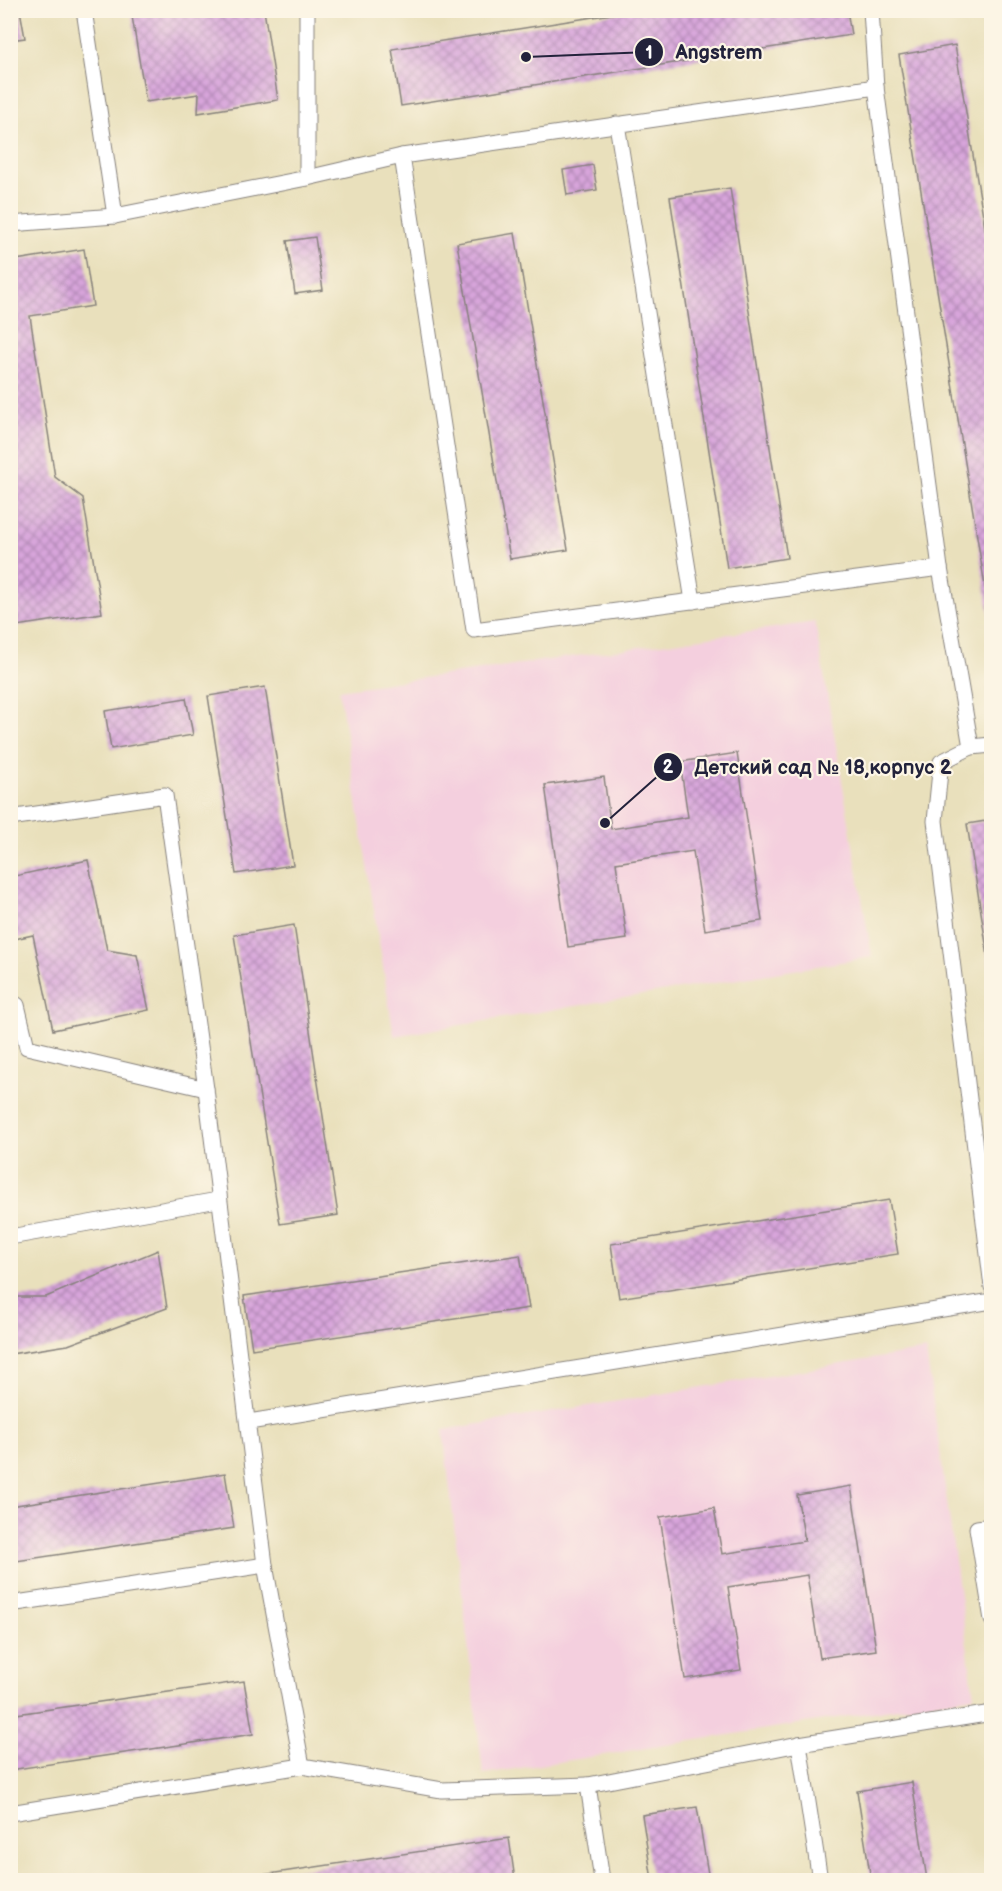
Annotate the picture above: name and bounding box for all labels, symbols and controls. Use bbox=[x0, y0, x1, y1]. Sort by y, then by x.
callout: Angstrem bbox=[634, 33, 775, 71]
text: Angstrem bbox=[675, 41, 762, 65]
text: 1 bbox=[645, 43, 653, 64]
callout: Детский сад № 18,корпус 2 bbox=[653, 748, 964, 786]
text: Детский сад № 18,корпус 2 bbox=[694, 756, 952, 780]
text: 2 bbox=[663, 757, 674, 778]

